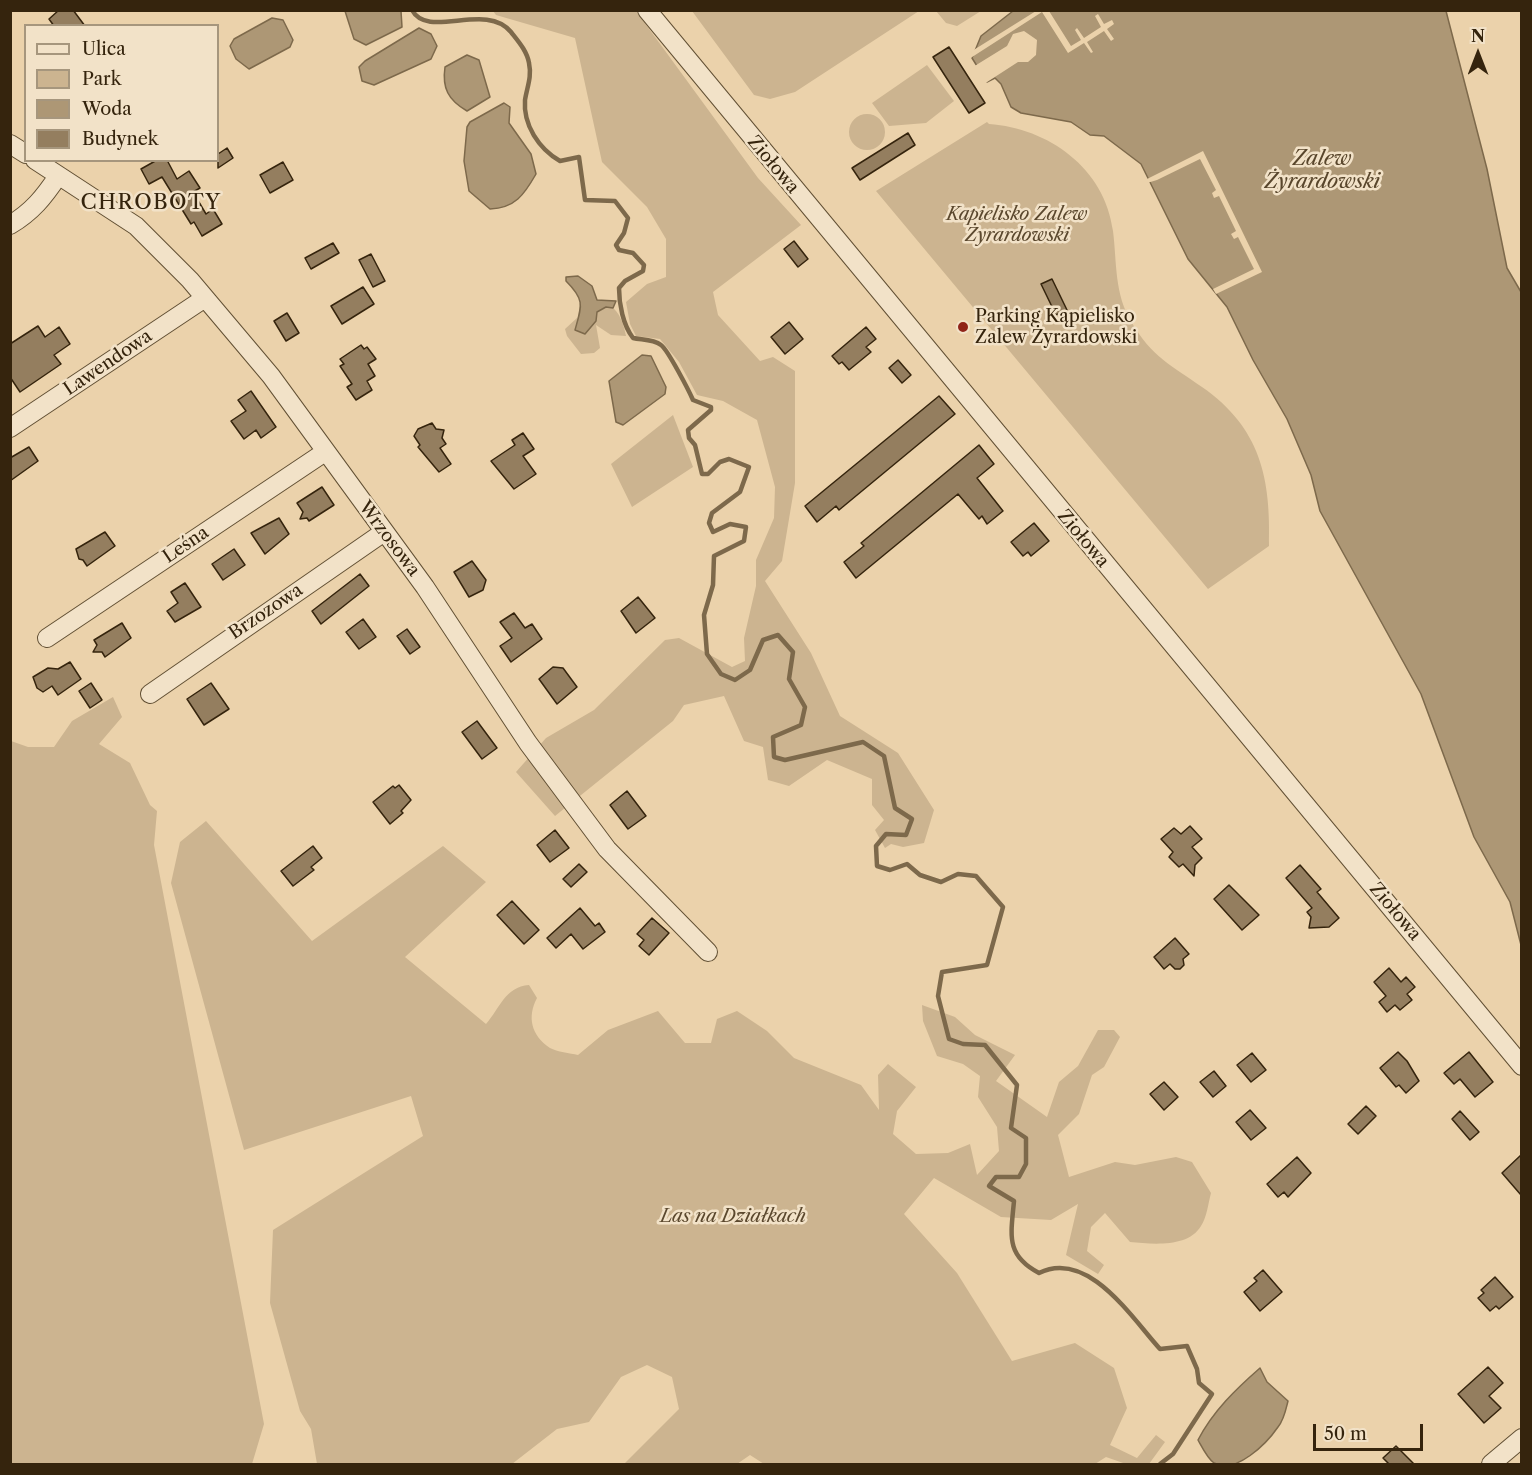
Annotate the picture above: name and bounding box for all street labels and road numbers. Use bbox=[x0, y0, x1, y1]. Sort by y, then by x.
street label: Ziołowa bbox=[743, 132, 803, 198]
street label: Lawendowa bbox=[60, 326, 156, 400]
street label: Wrzosowa bbox=[354, 497, 424, 581]
street label: Ziołowa bbox=[1053, 506, 1113, 572]
street label: Leśna bbox=[159, 522, 213, 568]
street label: Brzozowa bbox=[225, 580, 307, 644]
street label: Ziołowa bbox=[1365, 879, 1425, 945]

